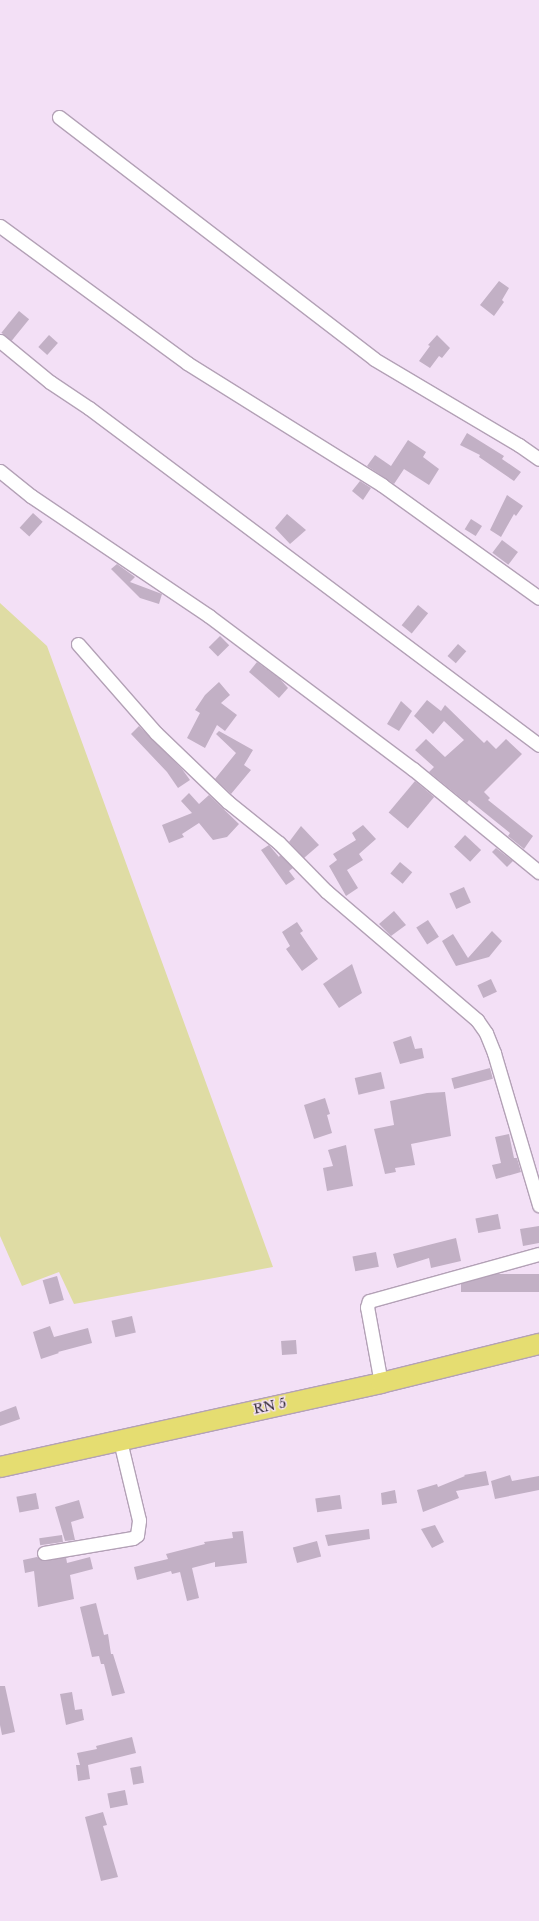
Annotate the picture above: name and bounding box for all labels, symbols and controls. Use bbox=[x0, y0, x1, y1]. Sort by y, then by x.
street label: RN 5 bbox=[252, 1396, 288, 1418]

